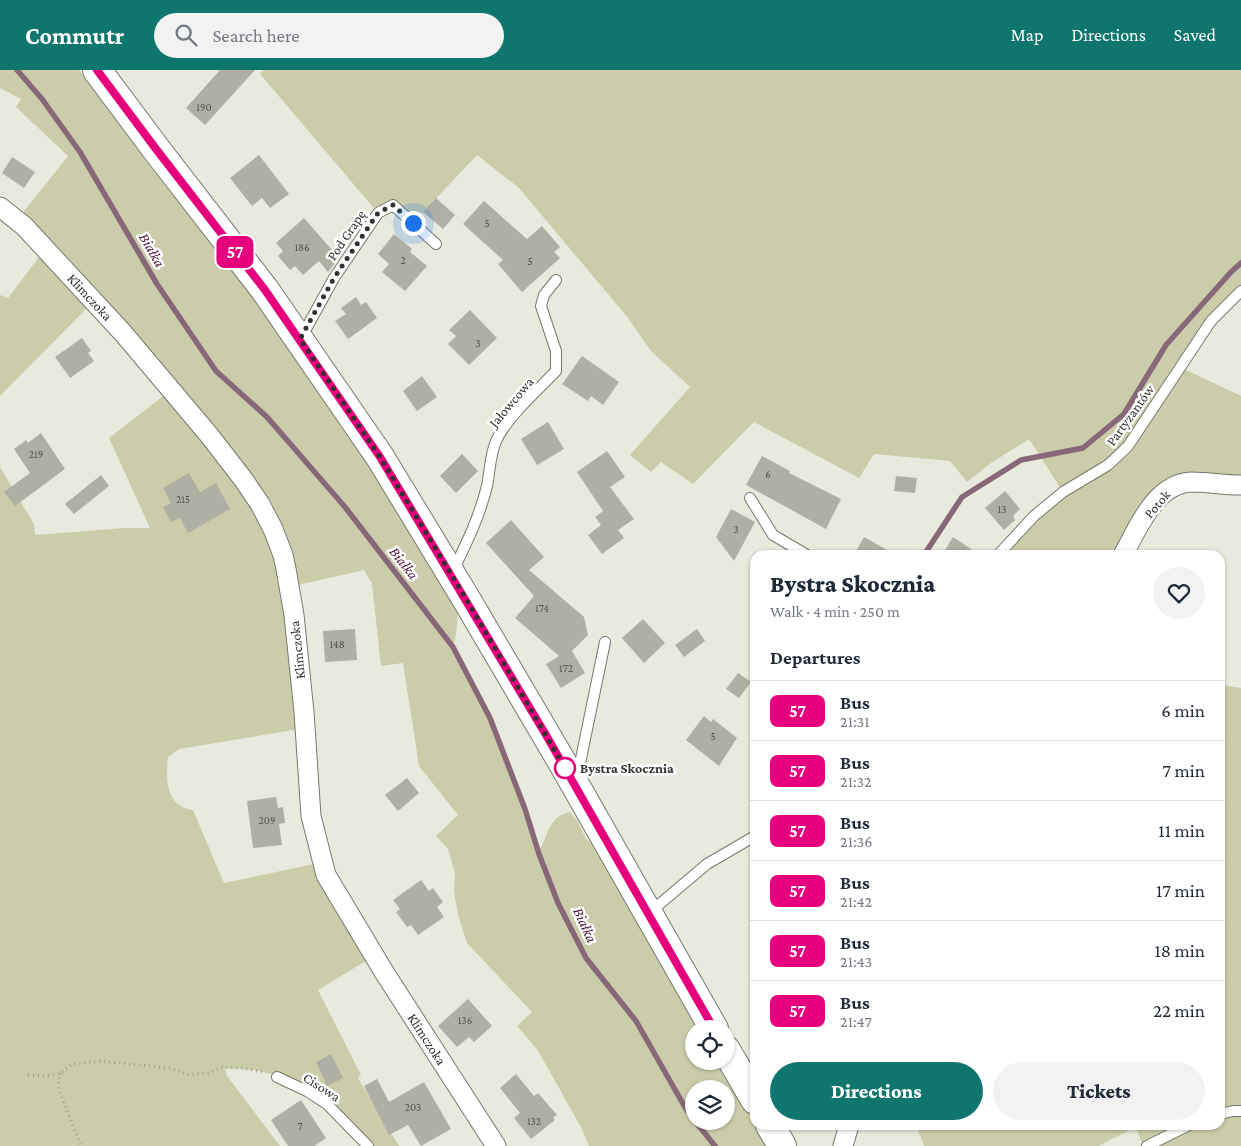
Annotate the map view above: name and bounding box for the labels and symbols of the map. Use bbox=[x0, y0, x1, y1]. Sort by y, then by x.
house number: 190 bbox=[196, 101, 212, 113]
street label: Pod Grapę bbox=[323, 207, 369, 263]
your location bbox=[401, 211, 426, 236]
house number: 5 bbox=[484, 217, 490, 229]
water label: Białka bbox=[136, 230, 168, 270]
line badge: 57 bbox=[212, 236, 258, 268]
house number: 186 bbox=[294, 241, 310, 253]
house number: 2 bbox=[400, 254, 406, 266]
house number: 5 bbox=[527, 255, 533, 267]
street label: Klimczoka bbox=[64, 270, 116, 324]
house number: 3 bbox=[475, 337, 481, 349]
street label: Jałowcowa bbox=[484, 373, 537, 432]
street label: Partyzantów bbox=[1103, 381, 1158, 448]
house number: 219 bbox=[29, 448, 43, 460]
house number: 6 bbox=[765, 468, 771, 480]
street label: Potok bbox=[1141, 486, 1174, 521]
house number: 215 bbox=[176, 493, 190, 505]
house number: 13 bbox=[998, 503, 1006, 515]
house number: 3 bbox=[733, 523, 739, 535]
water label: Białka bbox=[386, 544, 422, 582]
house number: 174 bbox=[535, 602, 549, 614]
street label: Klimczoka bbox=[286, 620, 308, 680]
house number: 148 bbox=[329, 638, 345, 650]
house number: 172 bbox=[559, 662, 573, 674]
house number: 5 bbox=[710, 730, 716, 742]
marker: Bystra Skocznia bbox=[554, 757, 576, 779]
place label: Bystra Skocznia bbox=[580, 760, 674, 776]
house number: 209 bbox=[258, 814, 276, 826]
water label: Białka bbox=[570, 905, 600, 945]
street label: Klimczoka bbox=[404, 1010, 450, 1068]
house number: 136 bbox=[458, 1014, 472, 1026]
street label: Cisowa bbox=[300, 1069, 344, 1105]
house number: 203 bbox=[405, 1101, 421, 1113]
house number: 132 bbox=[527, 1115, 541, 1127]
house number: 7 bbox=[297, 1120, 303, 1132]

